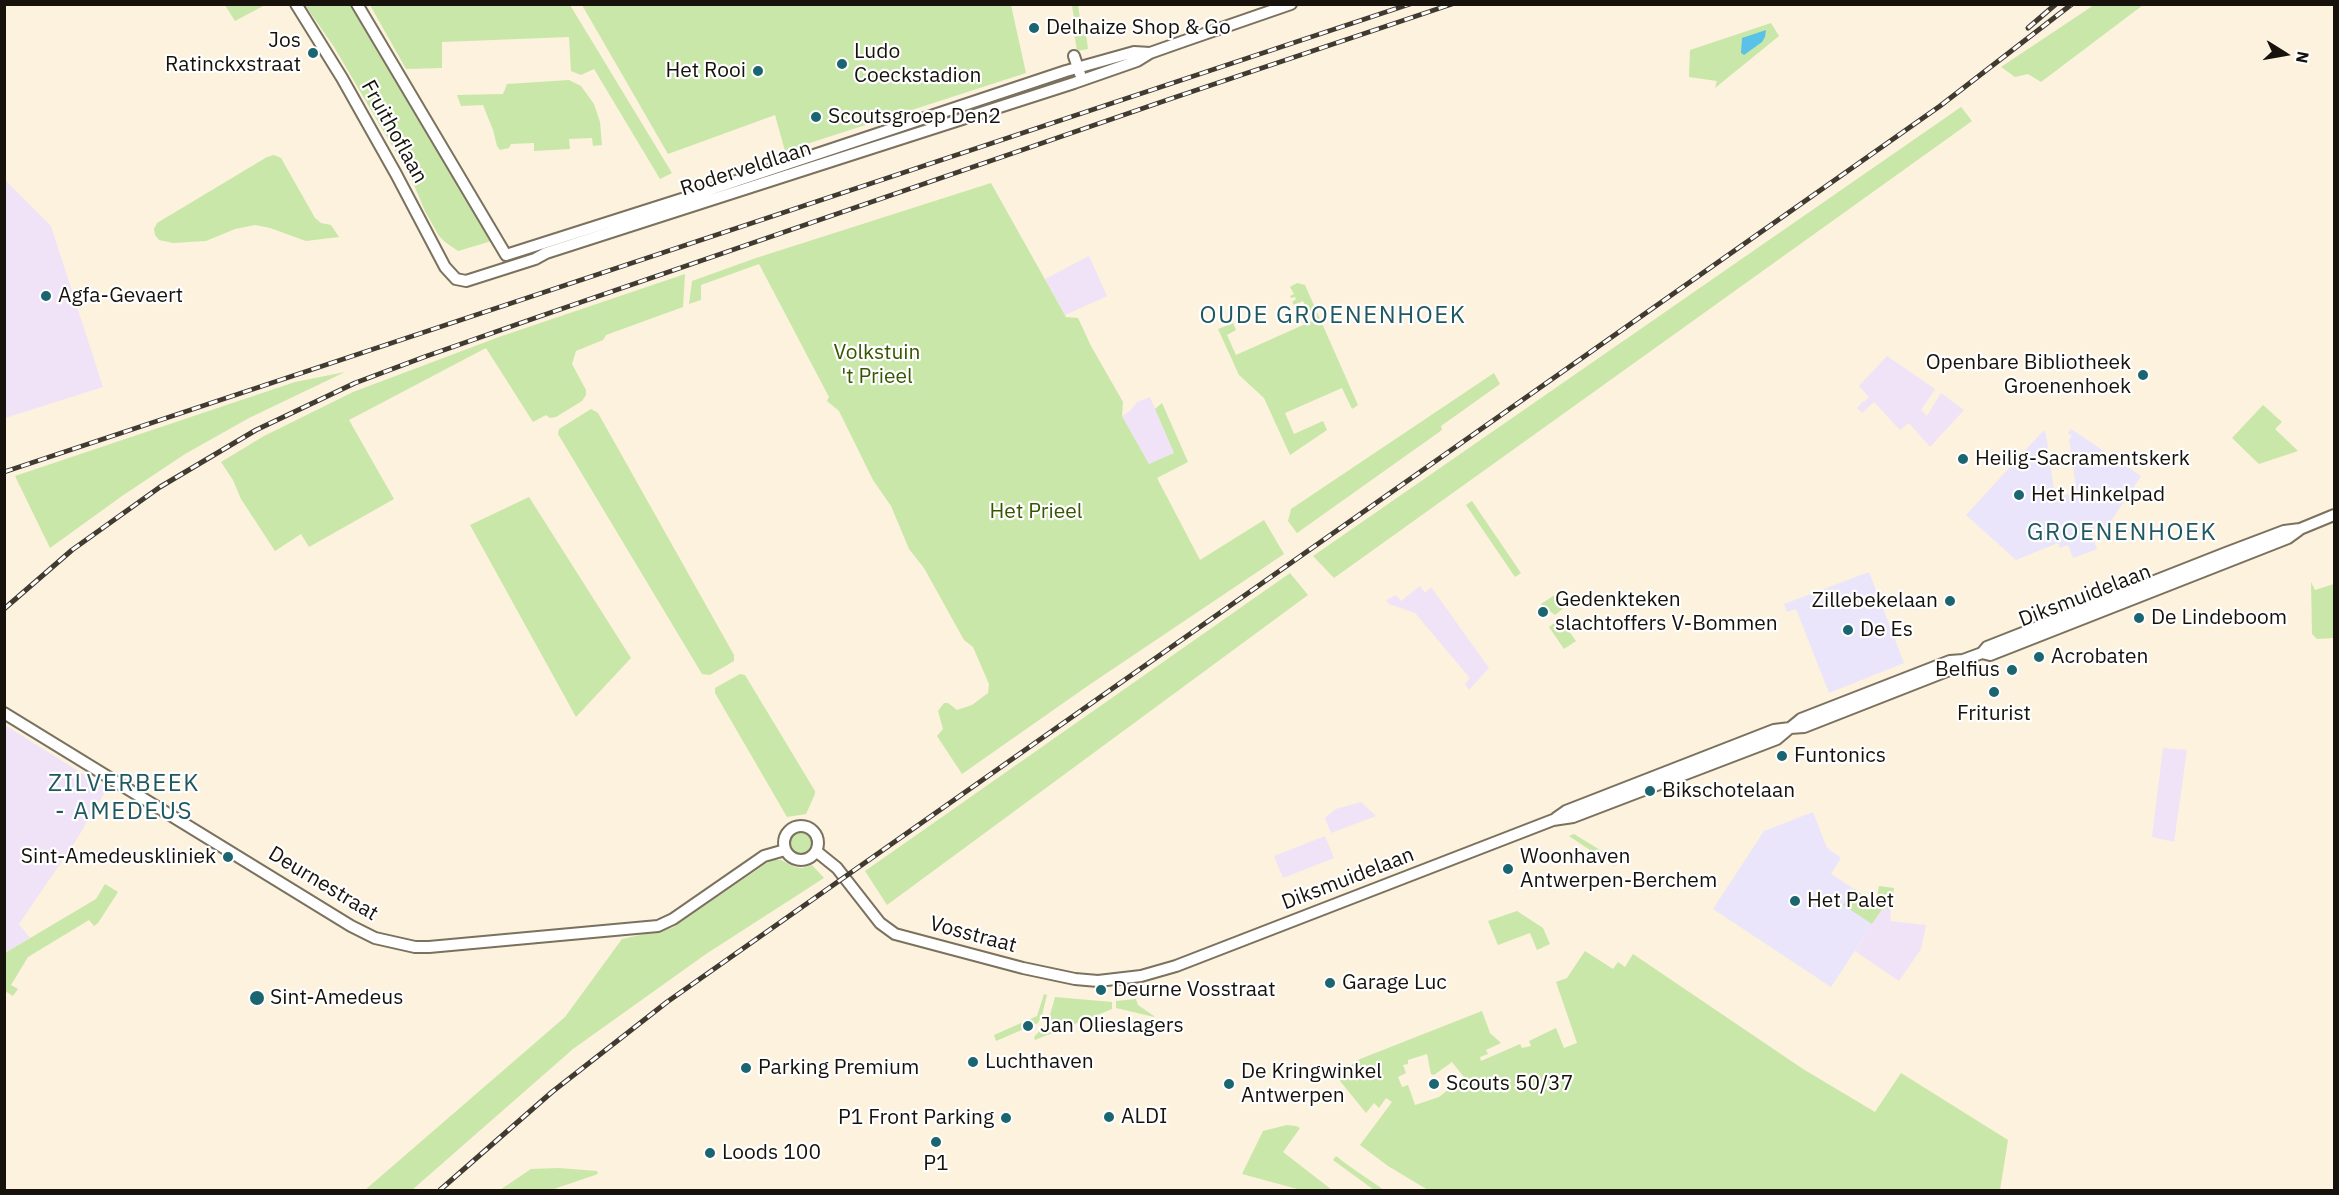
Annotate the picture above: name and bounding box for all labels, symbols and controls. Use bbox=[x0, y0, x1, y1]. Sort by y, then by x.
place label: Delhaize Shop & Go bbox=[1046, 15, 1231, 41]
marker: Delhaize Shop & Go bbox=[1027, 21, 1041, 35]
north arrow bbox=[2255, 24, 2315, 84]
place label: Jos Ratinckxstraat bbox=[165, 28, 301, 78]
place label: Ludo Coeckstadion bbox=[854, 39, 982, 89]
marker: Jos Ratinckxstraat bbox=[306, 46, 320, 60]
text: N bbox=[2292, 50, 2314, 65]
marker: Ludo Coeckstadion bbox=[835, 57, 849, 71]
place label: Het Rooi bbox=[665, 58, 746, 84]
marker: Het Rooi bbox=[751, 64, 765, 78]
street label: Fruithoflaan bbox=[355, 76, 433, 188]
place label: Scoutsgroep Den2 bbox=[828, 104, 1001, 130]
marker: Scoutsgroep Den2 bbox=[809, 110, 823, 124]
street label: Roderveldlaan bbox=[677, 136, 815, 202]
place label: Agfa-Gevaert bbox=[58, 283, 183, 309]
marker: Agfa-Gevaert bbox=[39, 289, 53, 303]
district label: OUDE GROENENHOEK bbox=[1200, 302, 1466, 330]
park label: Volkstuin 't Prieel bbox=[833, 340, 921, 390]
place label: Openbare Bibliotheek Groenenhoek bbox=[1926, 350, 2131, 400]
marker: Openbare Bibliotheek Groenenhoek bbox=[2136, 368, 2150, 382]
place label: Heilig-Sacramentskerk bbox=[1975, 446, 2190, 472]
marker: Heilig-Sacramentskerk bbox=[1956, 452, 1970, 466]
place label: Het Hinkelpad bbox=[2031, 482, 2165, 508]
marker: Het Hinkelpad bbox=[2012, 488, 2026, 502]
park label: Het Prieel bbox=[990, 499, 1082, 525]
district label: GROENENHOEK bbox=[2027, 519, 2217, 547]
street label: Diksmuidelaan bbox=[2015, 559, 2155, 633]
place label: Gedenkteken slachtoffers V-Bommen bbox=[1555, 587, 1778, 637]
place label: Zillebekelaan bbox=[1812, 588, 1938, 614]
marker: Zillebekelaan bbox=[1943, 594, 1957, 608]
marker: Gedenkteken slachtoffers V-Bommen bbox=[1536, 605, 1550, 619]
place label: De Lindeboom bbox=[2151, 605, 2287, 631]
marker: De Lindeboom bbox=[2132, 611, 2146, 625]
place label: De Es bbox=[1860, 617, 1913, 643]
marker: De Es bbox=[1841, 623, 1855, 637]
place label: Acrobaten bbox=[2051, 644, 2149, 670]
marker: Acrobaten bbox=[2032, 650, 2046, 664]
place label: Belfius bbox=[1935, 657, 2000, 683]
marker: Belfius bbox=[2005, 663, 2019, 677]
marker: Friturist bbox=[1987, 685, 2001, 699]
place label: Friturist bbox=[1957, 701, 2031, 727]
place label: Funtonics bbox=[1794, 743, 1886, 769]
marker: Funtonics bbox=[1775, 749, 1789, 763]
district label: ZILVERBEEK - AMEDEUS bbox=[48, 770, 200, 826]
place label: Bikschotelaan bbox=[1662, 778, 1795, 804]
marker: Bikschotelaan bbox=[1643, 784, 1657, 798]
street label: Deurnestraat bbox=[264, 841, 382, 927]
street label: Diksmuidelaan bbox=[1278, 842, 1418, 916]
place label: Sint-Amedeuskliniek bbox=[21, 844, 216, 870]
place label: Woonhaven Antwerpen-Berchem bbox=[1520, 844, 1717, 894]
marker: Sint-Amedeuskliniek bbox=[221, 850, 235, 864]
marker: Woonhaven Antwerpen-Berchem bbox=[1501, 862, 1515, 876]
place label: Het Palet bbox=[1807, 888, 1894, 914]
marker: Het Palet bbox=[1788, 894, 1802, 908]
street label: Vosstraat bbox=[927, 911, 1019, 959]
place label: Garage Luc bbox=[1342, 970, 1447, 996]
marker: Garage Luc bbox=[1323, 976, 1337, 990]
place label: Deurne Vosstraat bbox=[1113, 977, 1276, 1003]
marker: Deurne Vosstraat bbox=[1094, 983, 1108, 997]
place label: Sint-Amedeus bbox=[270, 985, 403, 1011]
marker: Sint-Amedeus bbox=[248, 989, 266, 1007]
place label: Jan Olieslagers bbox=[1040, 1013, 1184, 1039]
marker: Jan Olieslagers bbox=[1021, 1019, 1035, 1033]
place label: Luchthaven bbox=[985, 1049, 1094, 1075]
place label: Parking Premium bbox=[758, 1055, 919, 1081]
marker: Luchthaven bbox=[966, 1055, 980, 1069]
place label: De Kringwinkel Antwerpen bbox=[1241, 1059, 1382, 1109]
marker: Parking Premium bbox=[739, 1061, 753, 1075]
place label: Scouts 50/37 bbox=[1446, 1071, 1573, 1097]
marker: De Kringwinkel Antwerpen bbox=[1222, 1077, 1236, 1091]
marker: Scouts 50/37 bbox=[1427, 1077, 1441, 1091]
place label: ALDI bbox=[1121, 1104, 1167, 1130]
place label: P1 Front Parking bbox=[838, 1105, 994, 1131]
marker: ALDI bbox=[1102, 1110, 1116, 1124]
marker: P1 Front Parking bbox=[999, 1111, 1013, 1125]
marker: P1 bbox=[929, 1135, 943, 1149]
place label: Loods 100 bbox=[722, 1140, 821, 1166]
marker: Loods 100 bbox=[703, 1146, 717, 1160]
place label: P1 bbox=[923, 1151, 949, 1177]

